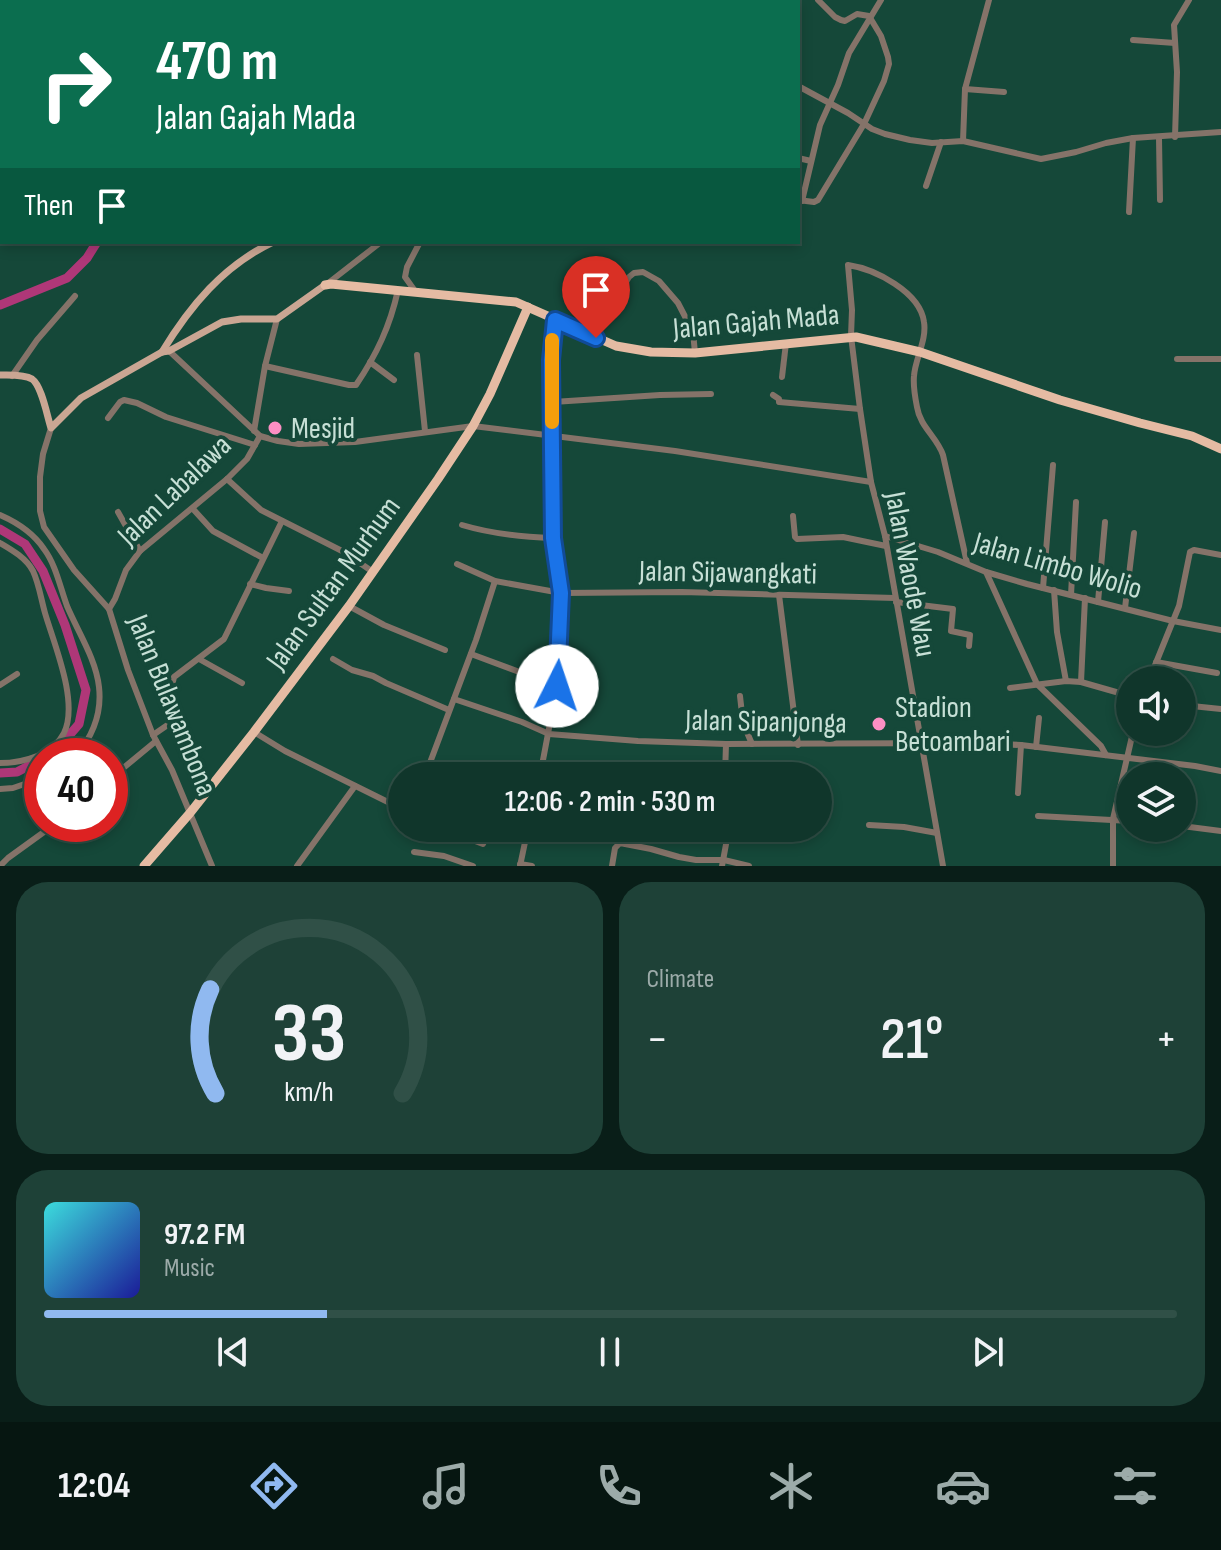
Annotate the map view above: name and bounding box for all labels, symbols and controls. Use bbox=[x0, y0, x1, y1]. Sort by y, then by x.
text: 470 m bbox=[156, 29, 278, 96]
icon: right bbox=[24, 32, 128, 136]
text: Jalan Gajah Mada bbox=[156, 97, 356, 140]
icon: arrive bbox=[90, 184, 134, 228]
text: Then bbox=[24, 188, 74, 224]
pin bbox=[562, 256, 630, 338]
icon: arrive bbox=[574, 268, 618, 312]
street label: Jalan Gajah Mada bbox=[670, 297, 841, 347]
place label: Mesjid bbox=[291, 411, 355, 447]
marker: Mesjid bbox=[266, 419, 284, 437]
street label: Jalan Labalawa bbox=[110, 428, 239, 554]
street label: Jalan Waode Wau bbox=[876, 488, 944, 660]
street label: Jalan Sultan Murhum bbox=[258, 490, 409, 678]
street label: Jalan Limbo Wolio bbox=[968, 524, 1146, 607]
street label: Jalan Sijawangkati bbox=[638, 553, 817, 593]
street label: Jalan Bulawambona bbox=[119, 609, 225, 801]
position arrow bbox=[515, 644, 599, 728]
map controls bbox=[1116, 666, 1196, 842]
button: sound bbox=[1116, 666, 1196, 746]
place label: Stadion Betoambari bbox=[895, 690, 1011, 760]
street label: Jalan Sipanjonga bbox=[684, 703, 847, 741]
marker: Stadion Betoambari bbox=[870, 715, 888, 733]
speed limit sign: 40 bbox=[24, 738, 128, 842]
button: layers bbox=[1116, 762, 1196, 842]
text: 12:06 · 2 min · 530 m bbox=[505, 784, 715, 820]
text: Climate bbox=[647, 964, 714, 995]
text: 33 bbox=[272, 985, 347, 1085]
text: 21° bbox=[880, 1004, 943, 1076]
text: − bbox=[647, 1013, 668, 1066]
text: + bbox=[1155, 1013, 1177, 1066]
text: km/h bbox=[285, 1075, 334, 1110]
text: 97.2 FM bbox=[164, 1217, 245, 1253]
text: Music bbox=[164, 1253, 215, 1284]
icon: previous bbox=[211, 1330, 255, 1374]
icon: pause bbox=[588, 1330, 632, 1374]
icon: next bbox=[966, 1330, 1010, 1374]
icon: directions bbox=[246, 1458, 302, 1514]
icon: music bbox=[418, 1458, 474, 1514]
icon: phone bbox=[591, 1458, 647, 1514]
icon: climate bbox=[763, 1458, 819, 1514]
icon: car bbox=[935, 1458, 991, 1514]
icon: filters bbox=[1107, 1458, 1163, 1514]
text: 12:04 bbox=[58, 1465, 130, 1508]

